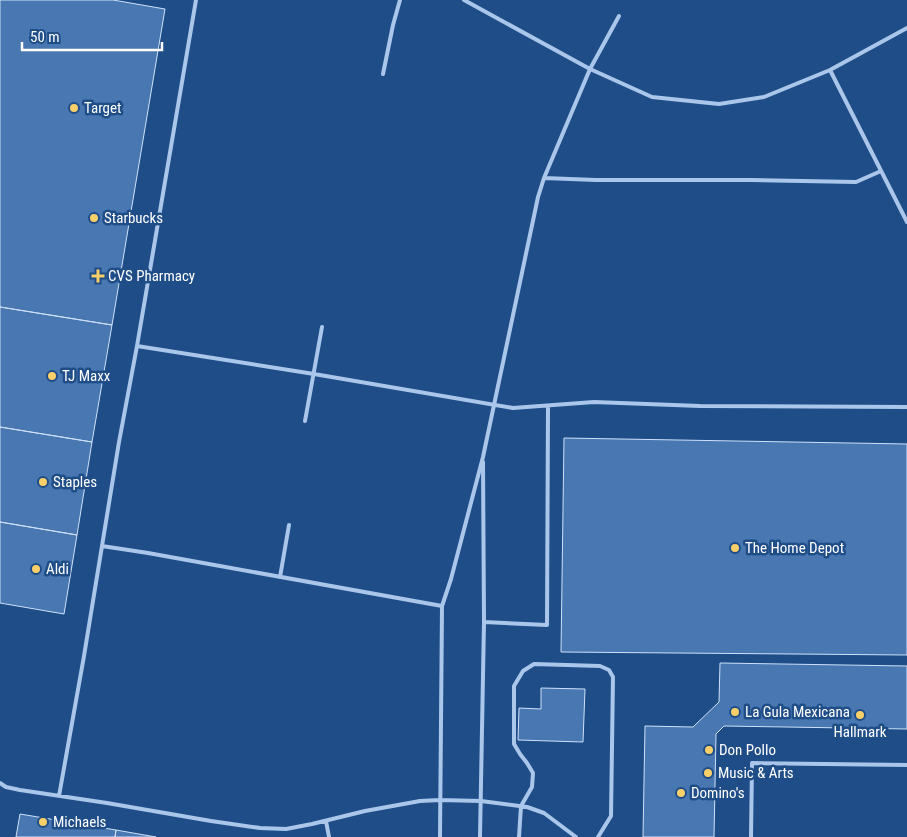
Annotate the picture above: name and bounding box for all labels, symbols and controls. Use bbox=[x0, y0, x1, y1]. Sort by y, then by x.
scale bar bbox=[22, 20, 162, 52]
text: 50 m bbox=[30, 28, 60, 46]
place label: Target bbox=[84, 99, 121, 117]
marker: Target bbox=[68, 102, 80, 114]
place label: Starbucks bbox=[104, 209, 163, 227]
marker: Starbucks bbox=[88, 212, 100, 224]
place label: CVS Pharmacy bbox=[108, 267, 195, 285]
marker: CVS Pharmacy bbox=[92, 270, 104, 282]
place label: TJ Maxx bbox=[62, 367, 111, 385]
marker: TJ Maxx bbox=[46, 370, 58, 382]
place label: Staples bbox=[53, 473, 97, 491]
marker: Staples bbox=[37, 476, 49, 488]
place label: The Home Depot bbox=[745, 539, 844, 557]
marker: The Home Depot bbox=[729, 542, 741, 554]
place label: Aldi bbox=[46, 560, 69, 578]
marker: Aldi bbox=[30, 563, 42, 575]
place label: La Gula Mexicana bbox=[745, 703, 850, 721]
marker: La Gula Mexicana bbox=[729, 706, 741, 718]
marker: Hallmark bbox=[854, 709, 866, 721]
place label: Hallmark bbox=[833, 723, 887, 741]
place label: Don Pollo bbox=[719, 741, 776, 759]
marker: Don Pollo bbox=[703, 744, 715, 756]
place label: Music & Arts bbox=[718, 764, 794, 782]
marker: Music & Arts bbox=[702, 767, 714, 779]
place label: Domino's bbox=[691, 784, 745, 802]
marker: Domino's bbox=[675, 787, 687, 799]
place label: Michaels bbox=[53, 813, 107, 831]
marker: Michaels bbox=[37, 816, 49, 828]

